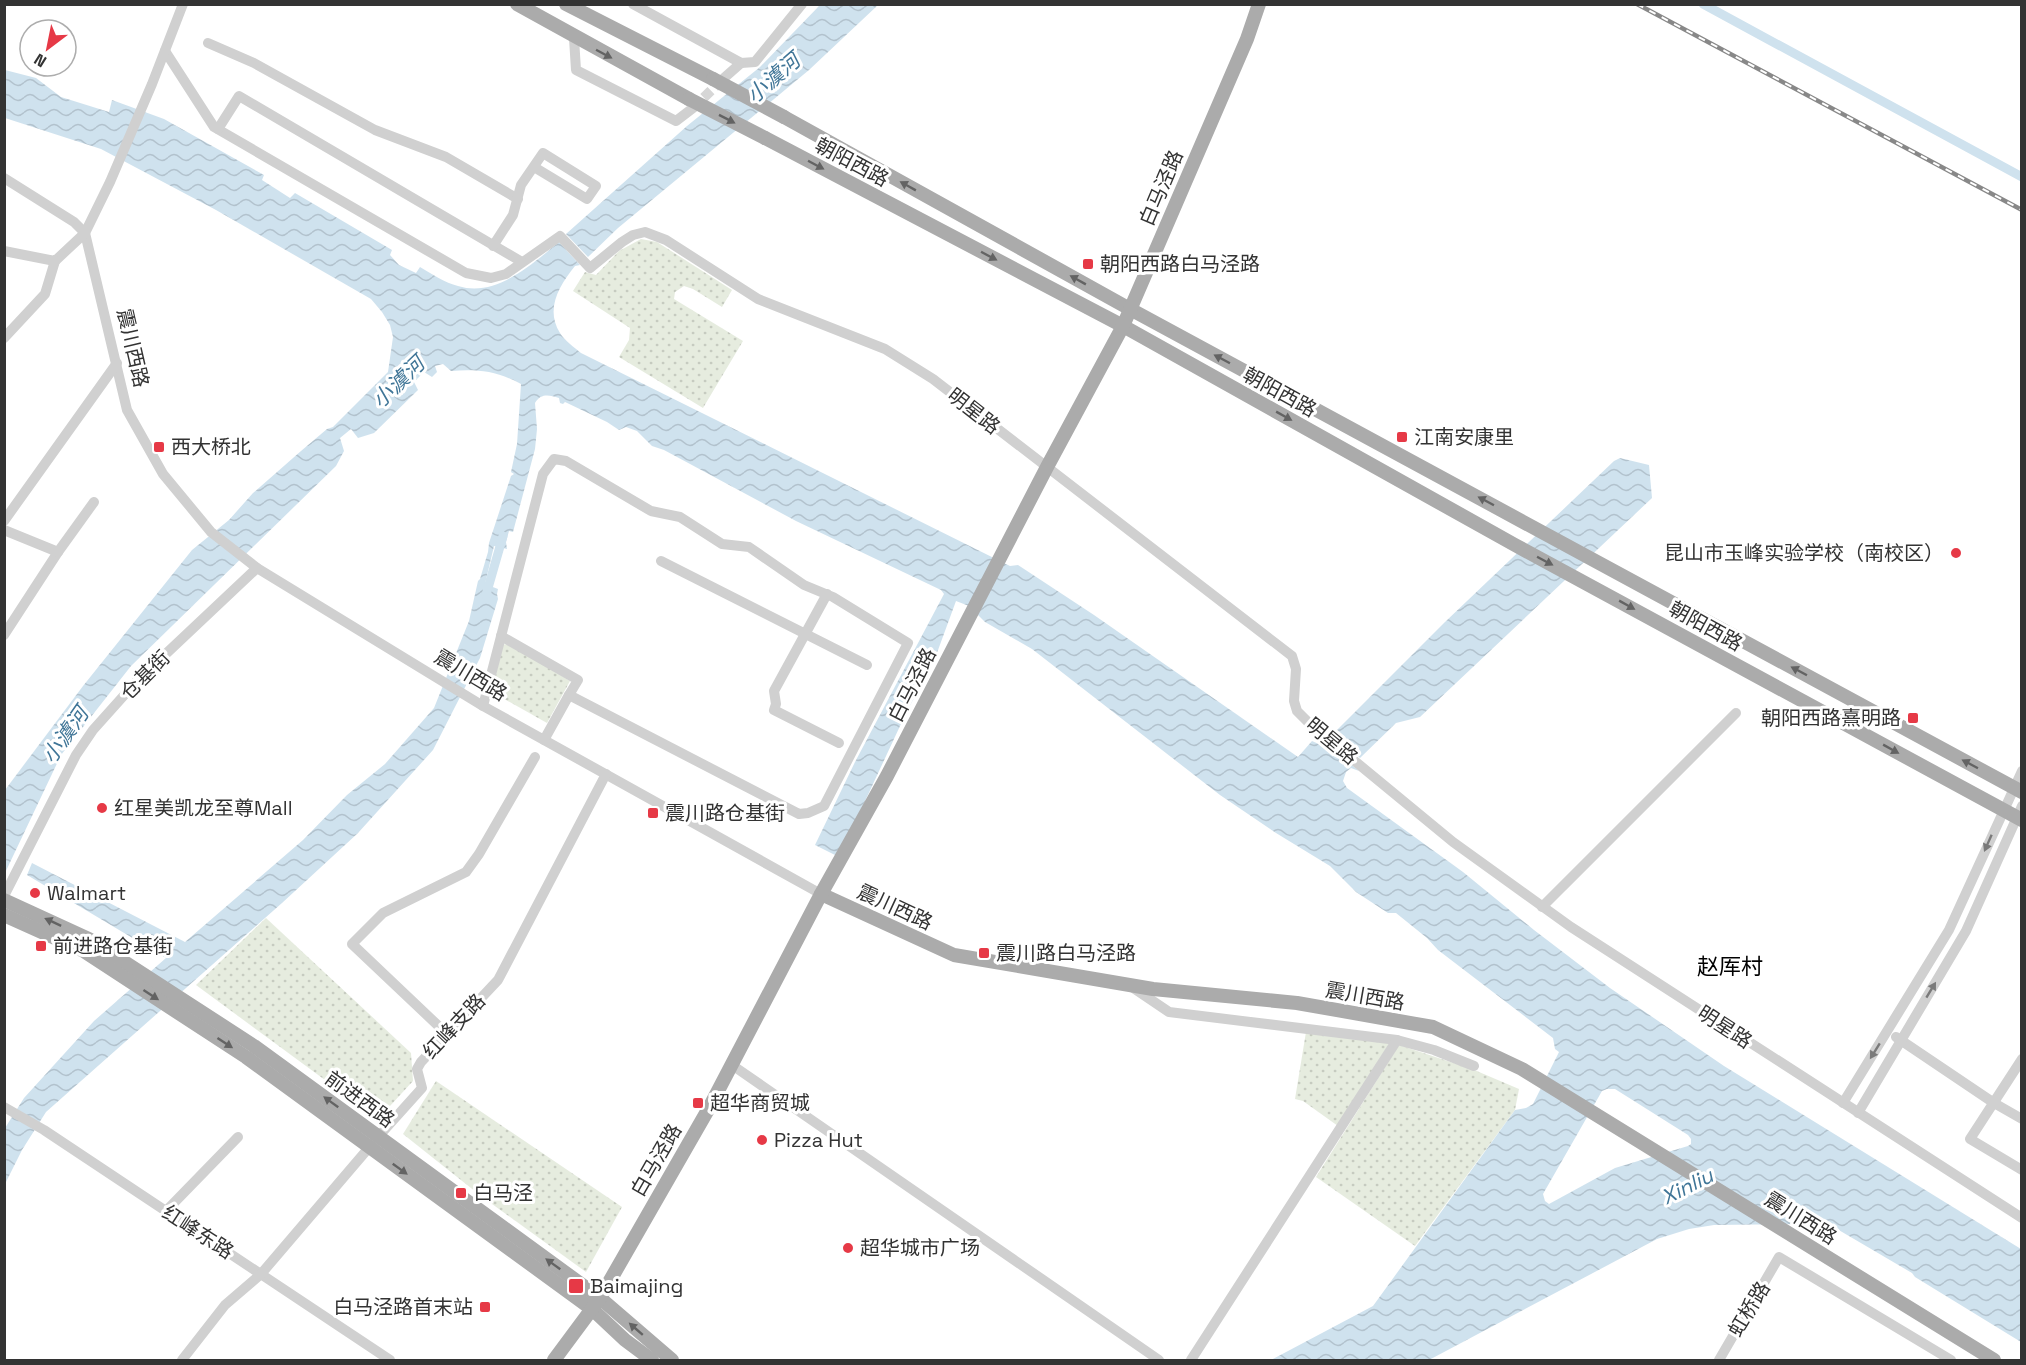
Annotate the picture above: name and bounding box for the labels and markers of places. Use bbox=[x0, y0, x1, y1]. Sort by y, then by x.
place label: 朝阳西路白马泾路 bbox=[1100, 251, 1260, 277]
marker: 朝阳西路白马泾路 bbox=[1081, 257, 1095, 271]
place label: 江南安康里 bbox=[1414, 424, 1514, 450]
marker: 江南安康里 bbox=[1395, 430, 1409, 444]
place label: 西大桥北 bbox=[171, 434, 251, 460]
marker: 西大桥北 bbox=[152, 440, 166, 454]
place label: 昆山市玉峰实验学校（南校区） bbox=[1664, 540, 1944, 566]
marker: 昆山市玉峰实验学校（南校区） bbox=[1949, 546, 1963, 560]
place label: 朝阳西路熹明路 bbox=[1761, 705, 1901, 731]
marker: 朝阳西路熹明路 bbox=[1906, 711, 1920, 725]
place label: 红星美凯龙至尊Mall bbox=[114, 795, 293, 821]
place label: 震川路仓基街 bbox=[665, 800, 785, 826]
marker: 红星美凯龙至尊Mall bbox=[95, 801, 109, 815]
marker: 震川路仓基街 bbox=[646, 806, 660, 820]
place label: Walmart bbox=[47, 880, 126, 906]
marker: Walmart bbox=[28, 886, 42, 900]
place label: 前进路仓基街 bbox=[53, 933, 173, 959]
marker: 前进路仓基街 bbox=[34, 939, 48, 953]
place label: 震川路白马泾路 bbox=[996, 940, 1136, 966]
marker: 震川路白马泾路 bbox=[977, 946, 991, 960]
place label: 超华商贸城 bbox=[710, 1090, 810, 1116]
marker: 超华商贸城 bbox=[691, 1096, 705, 1110]
place label: Pizza Hut bbox=[774, 1127, 863, 1153]
marker: Pizza Hut bbox=[755, 1133, 769, 1147]
place label: 白马泾 bbox=[473, 1180, 533, 1206]
marker: 白马泾 bbox=[454, 1186, 468, 1200]
place label: 超华城市广场 bbox=[860, 1235, 980, 1261]
marker: 超华城市广场 bbox=[841, 1241, 855, 1255]
place label: Baimajing bbox=[590, 1273, 683, 1299]
marker: Baimajing bbox=[567, 1277, 585, 1295]
place label: 白马泾路首末站 bbox=[333, 1294, 473, 1320]
marker: 白马泾路首末站 bbox=[478, 1300, 492, 1314]

